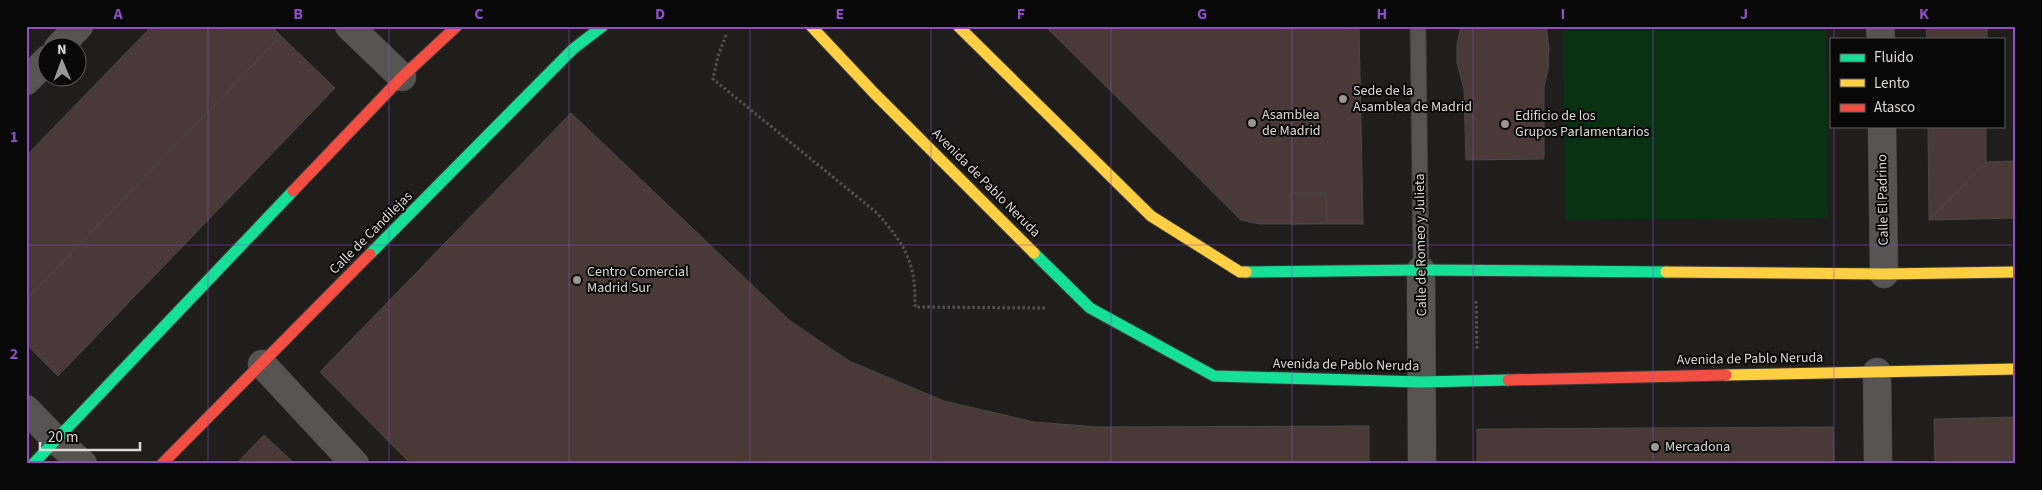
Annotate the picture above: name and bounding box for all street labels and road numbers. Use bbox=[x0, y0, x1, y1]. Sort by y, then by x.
street label: Avenida de Pablo Neruda bbox=[927, 124, 1045, 242]
street label: Calle El Padrino bbox=[1872, 154, 1894, 246]
street label: Calle de Romeo y Julieta bbox=[1410, 173, 1432, 317]
street label: Calle de Candilejas bbox=[325, 187, 417, 279]
street label: Avenida de Pablo Neruda bbox=[1677, 348, 1823, 370]
street label: Avenida de Pablo Neruda bbox=[1273, 354, 1419, 376]

